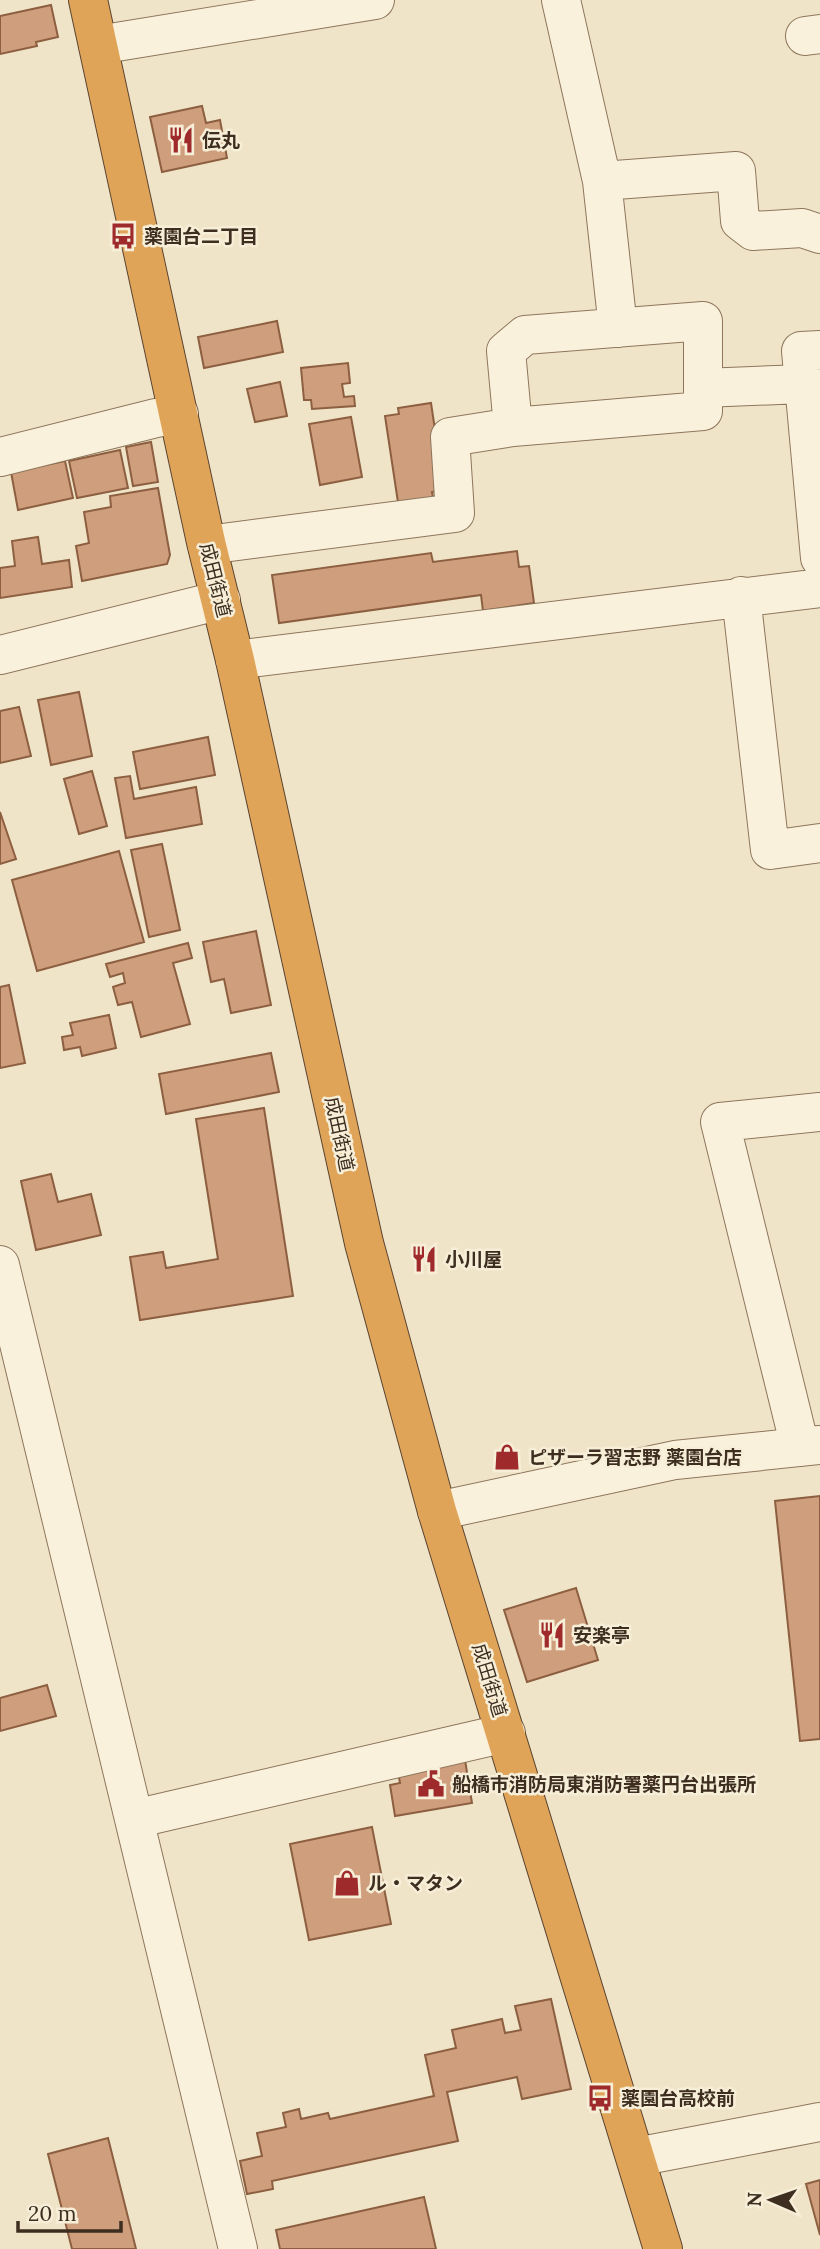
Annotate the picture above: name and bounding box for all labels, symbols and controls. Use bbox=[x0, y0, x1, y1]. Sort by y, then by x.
restaurant icon: 伝丸 bbox=[166, 125, 196, 155]
place label: 伝丸 bbox=[202, 128, 240, 152]
bus stop icon: 薬園台二丁目 bbox=[108, 221, 138, 251]
place label: 薬園台二丁目 bbox=[144, 224, 258, 248]
street label: 成田街道 bbox=[195, 540, 237, 620]
street label: 成田街道 bbox=[320, 1094, 360, 1174]
restaurant icon: 小川屋 bbox=[409, 1244, 439, 1274]
place label: 小川屋 bbox=[445, 1247, 502, 1271]
shop icon: ピザーラ習志野 薬園台店 bbox=[492, 1442, 522, 1472]
place label: ピザーラ習志野 薬園台店 bbox=[528, 1445, 742, 1469]
restaurant icon: 安楽亭 bbox=[537, 1620, 567, 1650]
place label: 安楽亭 bbox=[573, 1623, 630, 1647]
street label: 成田街道 bbox=[467, 1640, 513, 1720]
public building icon: 船橋市消防局東消防署薬円台出張所 bbox=[416, 1769, 446, 1799]
place label: 船橋市消防局東消防署薬円台出張所 bbox=[452, 1772, 756, 1796]
shop icon: ル・マタン bbox=[332, 1868, 362, 1898]
place label: ル・マタン bbox=[368, 1871, 463, 1895]
bus stop icon: 薬園台高校前 bbox=[585, 2083, 615, 2113]
place label: 薬園台高校前 bbox=[621, 2086, 735, 2110]
north arrow bbox=[736, 2165, 806, 2235]
scale bar bbox=[18, 2190, 121, 2234]
text: N bbox=[742, 2191, 766, 2207]
text: 20 m bbox=[28, 2200, 77, 2227]

